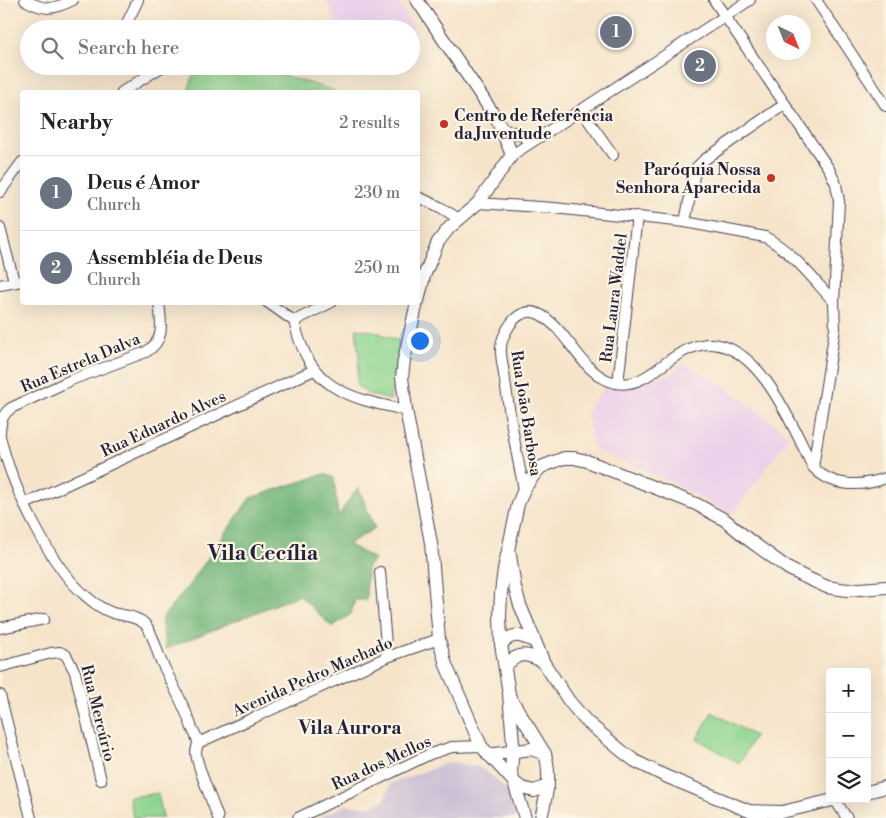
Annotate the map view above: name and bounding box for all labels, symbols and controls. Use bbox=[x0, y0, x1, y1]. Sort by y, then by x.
pin: 1 bbox=[600, 13, 632, 51]
north arrow bbox=[766, 15, 811, 60]
search box bbox=[20, 20, 420, 75]
icon: search bbox=[38, 34, 66, 62]
text: Search here bbox=[78, 36, 179, 60]
pin: 2 bbox=[684, 47, 716, 85]
place label: Centro de Referência da Juventude bbox=[454, 106, 614, 144]
text: Nearby bbox=[40, 110, 113, 136]
text: 2 results bbox=[339, 113, 400, 133]
marker: Centro de Referência da Juventude bbox=[438, 118, 450, 130]
place label: Paróquia Nossa Senhora Aparecida bbox=[616, 160, 761, 198]
text: Deus é Amor bbox=[87, 171, 200, 195]
marker: Paróquia Nossa Senhora Aparecida bbox=[765, 172, 777, 184]
text: 1 bbox=[52, 183, 60, 203]
text: 230 m bbox=[354, 183, 400, 203]
text: Church bbox=[87, 195, 141, 215]
street label: Rua Laura Waddel bbox=[596, 232, 632, 364]
text: Assembléia de Deus bbox=[87, 246, 263, 270]
text: 2 bbox=[51, 258, 61, 278]
text: 250 m bbox=[354, 258, 400, 278]
text: Church bbox=[87, 270, 141, 290]
street label: Rua Estrela Dalva bbox=[18, 328, 144, 397]
your location bbox=[407, 328, 433, 354]
street label: Rua João Barbosa bbox=[506, 349, 546, 478]
street label: Rua Eduardo Alves bbox=[98, 386, 229, 462]
district label: Vila Cecília bbox=[207, 541, 319, 567]
street label: Avenida Pedro Machado bbox=[228, 633, 396, 722]
street label: Rua Mercúrio bbox=[76, 663, 120, 764]
map controls bbox=[826, 668, 871, 803]
button: + bbox=[826, 668, 871, 713]
button: − bbox=[826, 713, 871, 758]
district label: Vila Aurora bbox=[297, 716, 402, 740]
street label: Rua dos Mellos bbox=[328, 731, 434, 795]
button: layers bbox=[826, 758, 871, 803]

